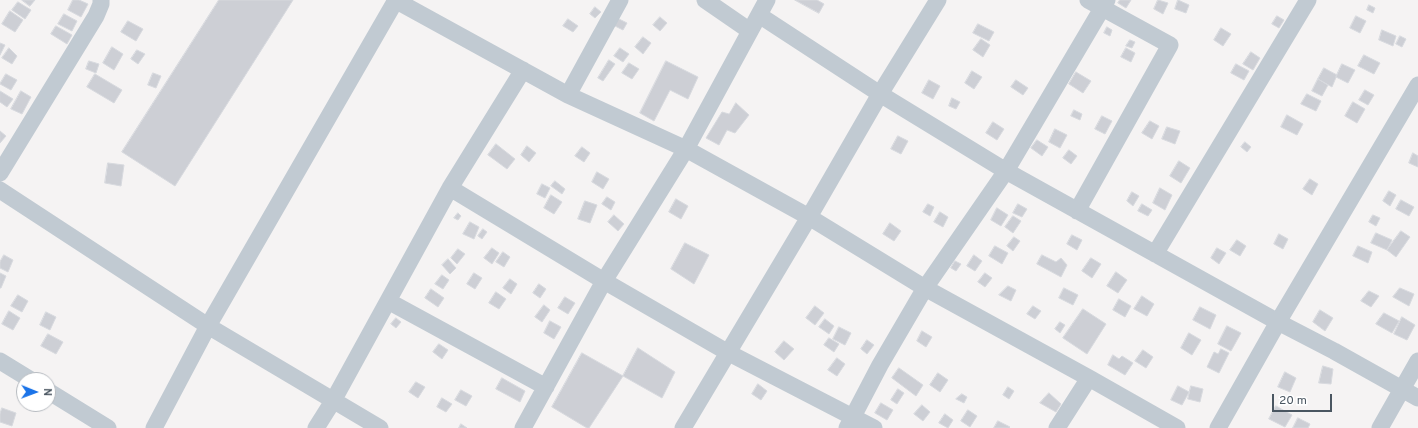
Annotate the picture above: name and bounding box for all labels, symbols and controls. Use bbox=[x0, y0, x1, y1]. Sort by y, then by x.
north arrow bbox=[16, 372, 56, 412]
scale bar bbox=[1274, 386, 1334, 412]
text: N bbox=[40, 388, 54, 396]
text: 20 m bbox=[1279, 393, 1307, 409]

